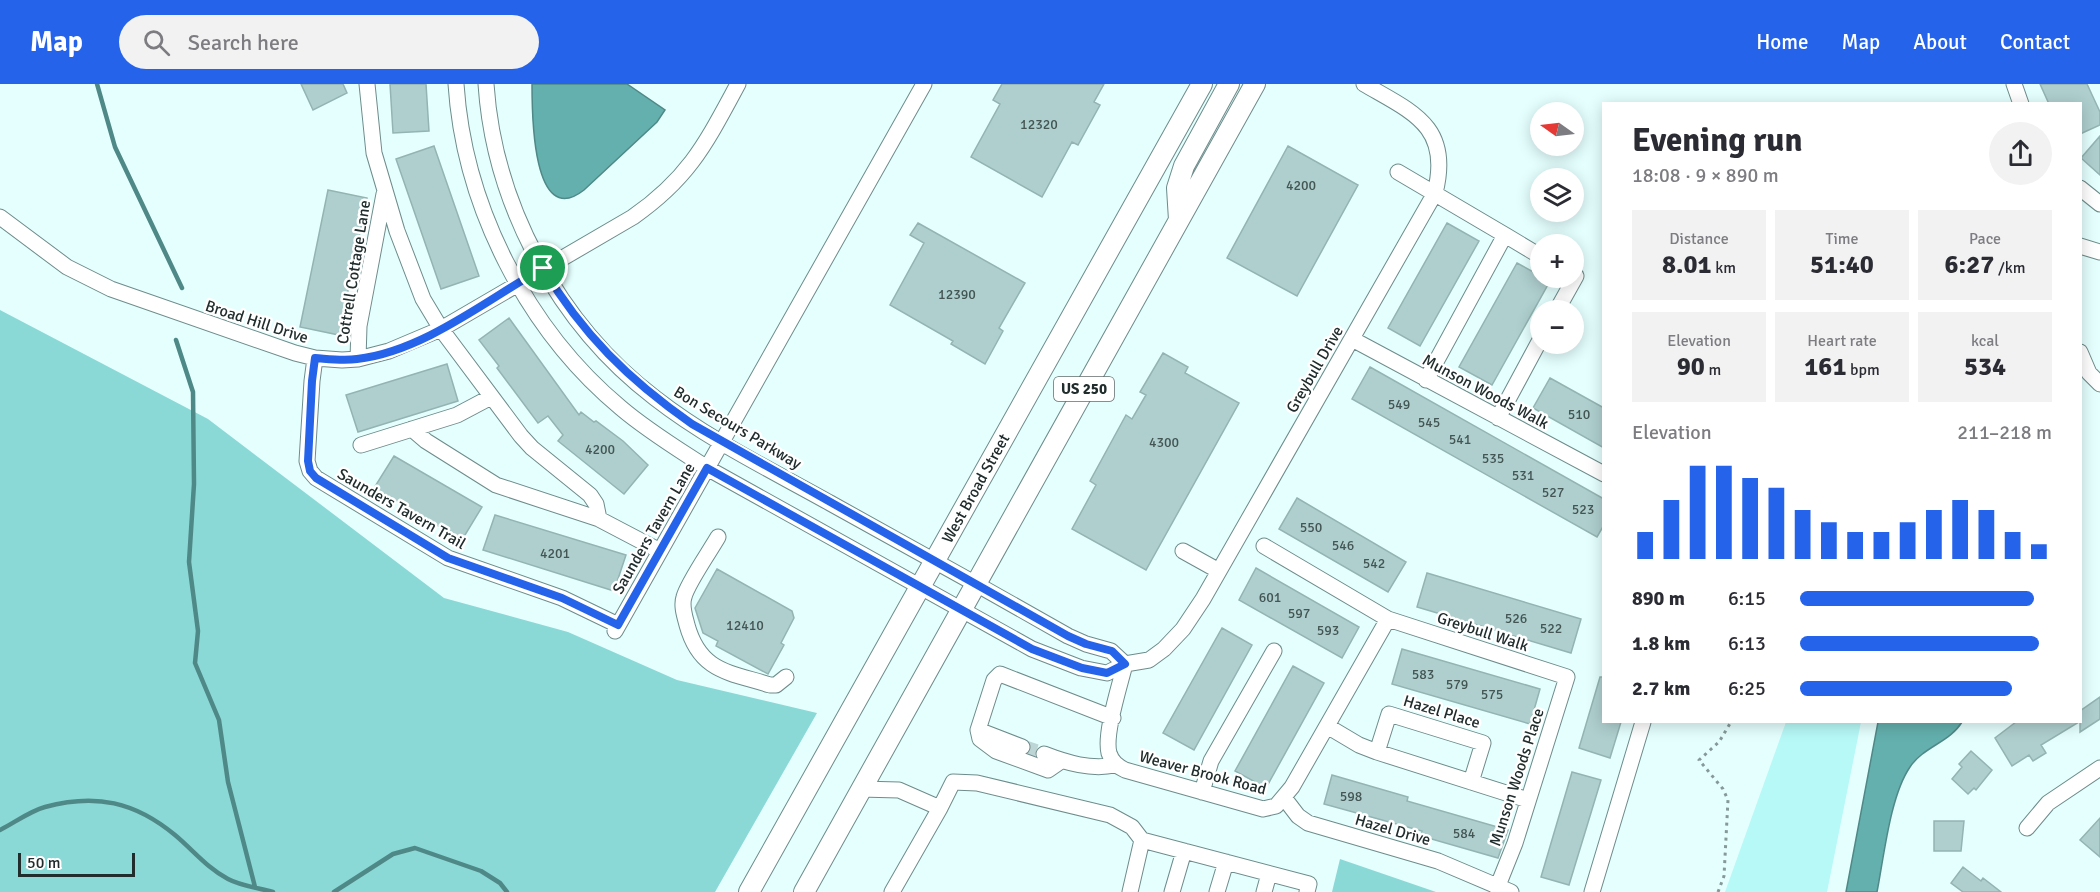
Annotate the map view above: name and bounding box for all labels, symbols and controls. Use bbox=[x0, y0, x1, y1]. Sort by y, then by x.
search box bbox=[119, 15, 539, 69]
text: Map bbox=[30, 25, 83, 59]
icon: search bbox=[140, 26, 173, 59]
text: Search here bbox=[188, 29, 299, 56]
text: Home bbox=[1756, 29, 1809, 55]
text: Map bbox=[1842, 29, 1880, 55]
text: About bbox=[1913, 29, 1967, 55]
text: Contact bbox=[2000, 29, 2070, 55]
north arrow bbox=[1530, 102, 1584, 156]
map controls bbox=[1530, 102, 1584, 354]
house number: 12320 bbox=[1020, 116, 1058, 133]
text: Evening run bbox=[1632, 120, 1802, 161]
button: share bbox=[1989, 122, 2052, 185]
text: 18:08 · 9 × 890 m bbox=[1632, 163, 1779, 188]
button: layers bbox=[1530, 168, 1584, 222]
house number: 4200 bbox=[1286, 177, 1316, 194]
street label: Cottrell Cottage Lane bbox=[333, 199, 375, 345]
text: Distance bbox=[1669, 229, 1729, 249]
text: Time bbox=[1826, 229, 1858, 249]
text: Pace bbox=[1969, 229, 2001, 249]
button: + bbox=[1530, 234, 1584, 288]
pin bbox=[517, 242, 568, 293]
text: 8.01 bbox=[1662, 249, 1712, 281]
text: 51:40 bbox=[1810, 249, 1874, 281]
text: 6:27 bbox=[1945, 249, 1994, 281]
icon: arrive bbox=[526, 251, 559, 284]
text: km bbox=[1712, 258, 1736, 278]
text: /km bbox=[1994, 258, 2025, 278]
house number: 12390 bbox=[938, 286, 976, 303]
street label: Broad Hill Drive bbox=[203, 296, 311, 348]
button: − bbox=[1530, 300, 1584, 354]
street label: Greybull Drive bbox=[1282, 323, 1348, 416]
text: Elevation bbox=[1667, 331, 1731, 351]
text: Heart rate bbox=[1807, 331, 1877, 351]
text: kcal bbox=[1971, 331, 1999, 351]
street label: Munson Woods Walk bbox=[1419, 350, 1552, 434]
text: 90 bbox=[1677, 351, 1705, 383]
text: 161 bbox=[1804, 351, 1846, 383]
text: 534 bbox=[1964, 351, 2006, 383]
text: m bbox=[1705, 360, 1721, 380]
text: bpm bbox=[1846, 360, 1880, 380]
road number: US 250 bbox=[1054, 377, 1114, 401]
street label: Bon Secours Parkway bbox=[670, 382, 805, 474]
house number: 549 bbox=[1388, 396, 1410, 413]
house number: 510 bbox=[1568, 406, 1590, 423]
house number: 545 bbox=[1418, 414, 1440, 431]
text: Elevation bbox=[1632, 420, 1712, 445]
text: 211–218 m bbox=[1957, 420, 2052, 445]
street label: West Broad Street bbox=[938, 430, 1014, 547]
house number: 541 bbox=[1449, 431, 1471, 448]
house number: 4300 bbox=[1149, 434, 1179, 451]
house number: 4200 bbox=[585, 441, 615, 458]
house number: 535 bbox=[1482, 450, 1504, 467]
street label: Saunders Tavern Lane bbox=[608, 459, 700, 598]
street label: Saunders Tavern Trail bbox=[334, 464, 470, 554]
house number: 531 bbox=[1512, 467, 1534, 484]
house number: 527 bbox=[1542, 484, 1564, 501]
house number: 523 bbox=[1572, 501, 1594, 518]
house number: 550 bbox=[1300, 519, 1322, 536]
house number: 546 bbox=[1332, 537, 1354, 554]
house number: 4201 bbox=[540, 545, 570, 562]
house number: 542 bbox=[1363, 555, 1385, 572]
text: 890 m bbox=[1632, 586, 1685, 611]
text: 6:15 bbox=[1728, 586, 1766, 611]
house number: 601 bbox=[1259, 589, 1281, 606]
house number: 597 bbox=[1288, 605, 1310, 622]
street label: Greybull Walk bbox=[1434, 608, 1531, 656]
house number: 526 bbox=[1505, 610, 1527, 627]
house number: 12410 bbox=[726, 617, 764, 634]
house number: 522 bbox=[1540, 620, 1562, 637]
house number: 593 bbox=[1317, 622, 1339, 639]
text: 1.8 km bbox=[1632, 631, 1690, 656]
text: 6:13 bbox=[1728, 631, 1766, 656]
house number: 583 bbox=[1412, 666, 1434, 683]
house number: 579 bbox=[1446, 676, 1468, 693]
text: 2.7 km bbox=[1632, 676, 1690, 701]
text: 6:25 bbox=[1728, 676, 1766, 701]
house number: 575 bbox=[1481, 686, 1503, 703]
street label: Hazel Place bbox=[1401, 691, 1483, 733]
street label: Munson Woods Place bbox=[1485, 706, 1549, 849]
street label: Weaver Brook Road bbox=[1137, 746, 1268, 800]
house number: 598 bbox=[1340, 788, 1362, 805]
street label: Hazel Drive bbox=[1353, 810, 1433, 850]
house number: 584 bbox=[1453, 825, 1476, 842]
scale bar bbox=[18, 850, 135, 878]
text: 50 m bbox=[27, 853, 61, 873]

